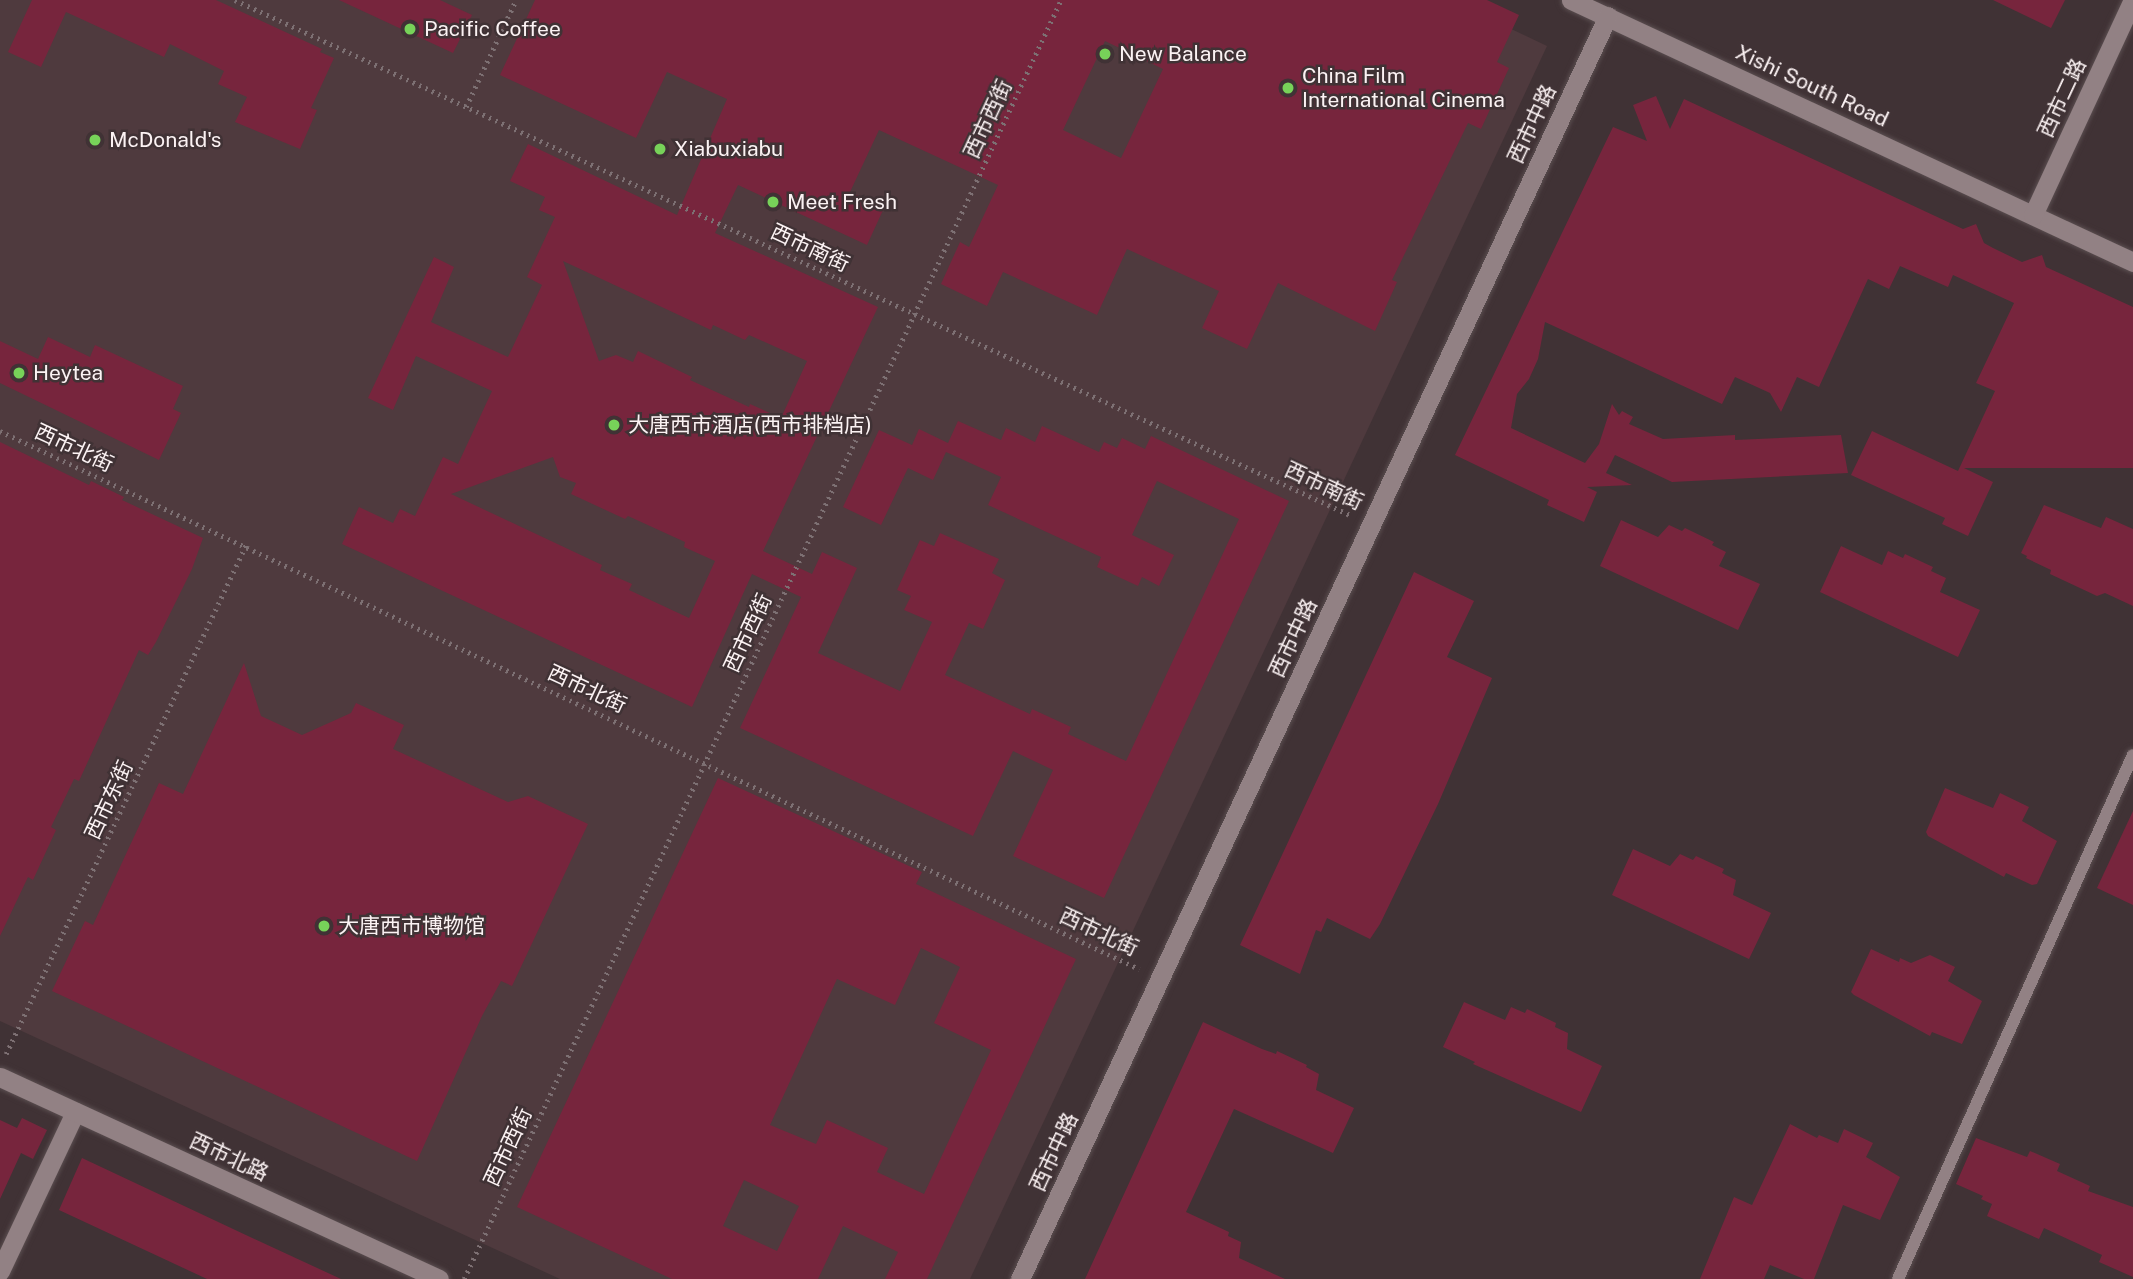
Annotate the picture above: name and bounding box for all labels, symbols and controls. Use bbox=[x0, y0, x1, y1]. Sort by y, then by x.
place label: Pacific Coffee bbox=[424, 16, 561, 42]
marker: Pacific Coffee bbox=[402, 21, 418, 37]
street label: Xishi South Road bbox=[1732, 40, 1892, 132]
place label: New Balance bbox=[1119, 41, 1247, 67]
marker: New Balance bbox=[1097, 46, 1113, 62]
street label: 西市二路 bbox=[2033, 55, 2091, 141]
place label: China Film International Cinema bbox=[1302, 63, 1505, 113]
street label: 西市西街 bbox=[959, 76, 1017, 162]
marker: China Film International Cinema bbox=[1280, 80, 1296, 96]
street label: 西市中路 bbox=[1503, 81, 1561, 167]
place label: McDonald's bbox=[109, 127, 221, 153]
marker: McDonald's bbox=[87, 132, 103, 148]
place label: Xiabuxiabu bbox=[674, 136, 783, 162]
marker: Xiabuxiabu bbox=[652, 141, 668, 157]
place label: Meet Fresh bbox=[787, 189, 897, 215]
marker: Meet Fresh bbox=[765, 194, 781, 210]
street label: 西市南街 bbox=[767, 219, 853, 277]
place label: Heytea bbox=[33, 360, 103, 386]
marker: Heytea bbox=[11, 365, 27, 381]
place label: 大唐西市酒店(西市排档店) bbox=[628, 412, 872, 438]
marker: 大唐西市酒店(西市排档店) bbox=[606, 417, 622, 433]
street label: 西市北街 bbox=[31, 419, 117, 477]
street label: 西市南街 bbox=[1281, 457, 1367, 515]
street label: 西市西街 bbox=[719, 590, 777, 676]
street label: 西市中路 bbox=[1264, 595, 1322, 681]
street label: 西市北街 bbox=[544, 660, 630, 718]
street label: 西市东街 bbox=[80, 757, 138, 843]
street label: 西市北街 bbox=[1056, 903, 1142, 961]
place label: 大唐西市博物馆 bbox=[338, 913, 485, 939]
marker: 大唐西市博物馆 bbox=[316, 918, 332, 934]
street label: 西市西街 bbox=[479, 1104, 537, 1190]
street label: 西市中路 bbox=[1025, 1109, 1083, 1195]
street label: 西市北路 bbox=[186, 1128, 272, 1186]

